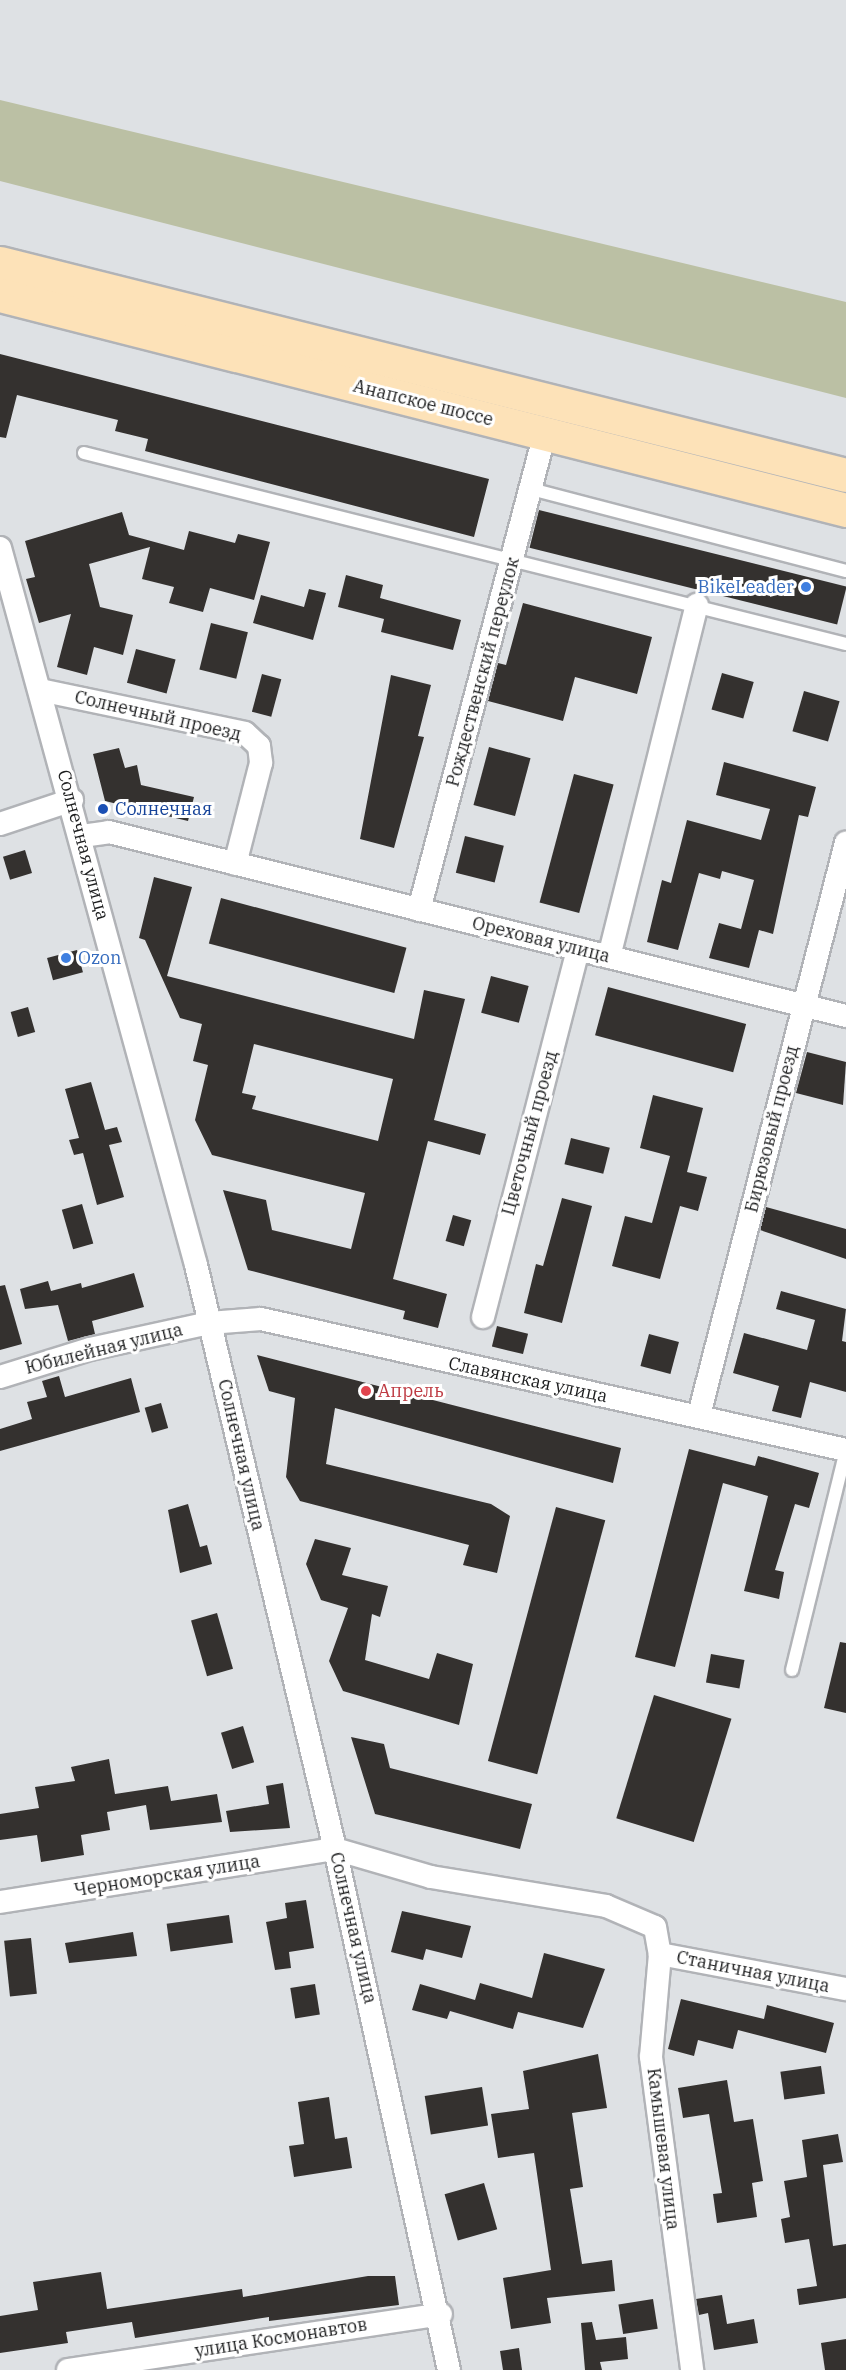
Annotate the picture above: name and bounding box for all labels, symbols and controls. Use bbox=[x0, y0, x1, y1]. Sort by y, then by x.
street label: Анапское шоссе bbox=[351, 375, 495, 431]
street label: Рождественский переулок bbox=[442, 555, 524, 789]
place label: BikeLeader bbox=[697, 576, 794, 598]
marker: BikeLeader bbox=[799, 580, 813, 594]
street label: Солнечный проезд bbox=[72, 686, 244, 746]
street label: Солнечная улица bbox=[53, 767, 113, 923]
place label: Солнечная bbox=[115, 798, 212, 820]
marker: Солнечная bbox=[96, 802, 110, 816]
street label: Ореховая улица bbox=[470, 912, 612, 968]
place label: Ozon bbox=[78, 947, 122, 969]
marker: Ozon bbox=[59, 951, 73, 965]
street label: Бирюзовый проезд bbox=[741, 1043, 803, 1215]
street label: Цветочный проезд bbox=[498, 1048, 562, 1218]
street label: Юбилейная улица bbox=[23, 1319, 185, 1379]
street label: Славянская улица bbox=[447, 1353, 609, 1407]
street label: Солнечная улица bbox=[213, 1377, 269, 1533]
place label: Апрель bbox=[378, 1380, 444, 1402]
marker: Апрель bbox=[359, 1384, 373, 1398]
street label: Солнечная улица bbox=[325, 1850, 381, 2006]
street label: Черноморская улица bbox=[72, 1851, 262, 1901]
street label: Станичная улица bbox=[675, 1947, 831, 1997]
street label: Камышевая улица bbox=[642, 2067, 684, 2231]
street label: улица Космонавтов bbox=[193, 2314, 369, 2362]

